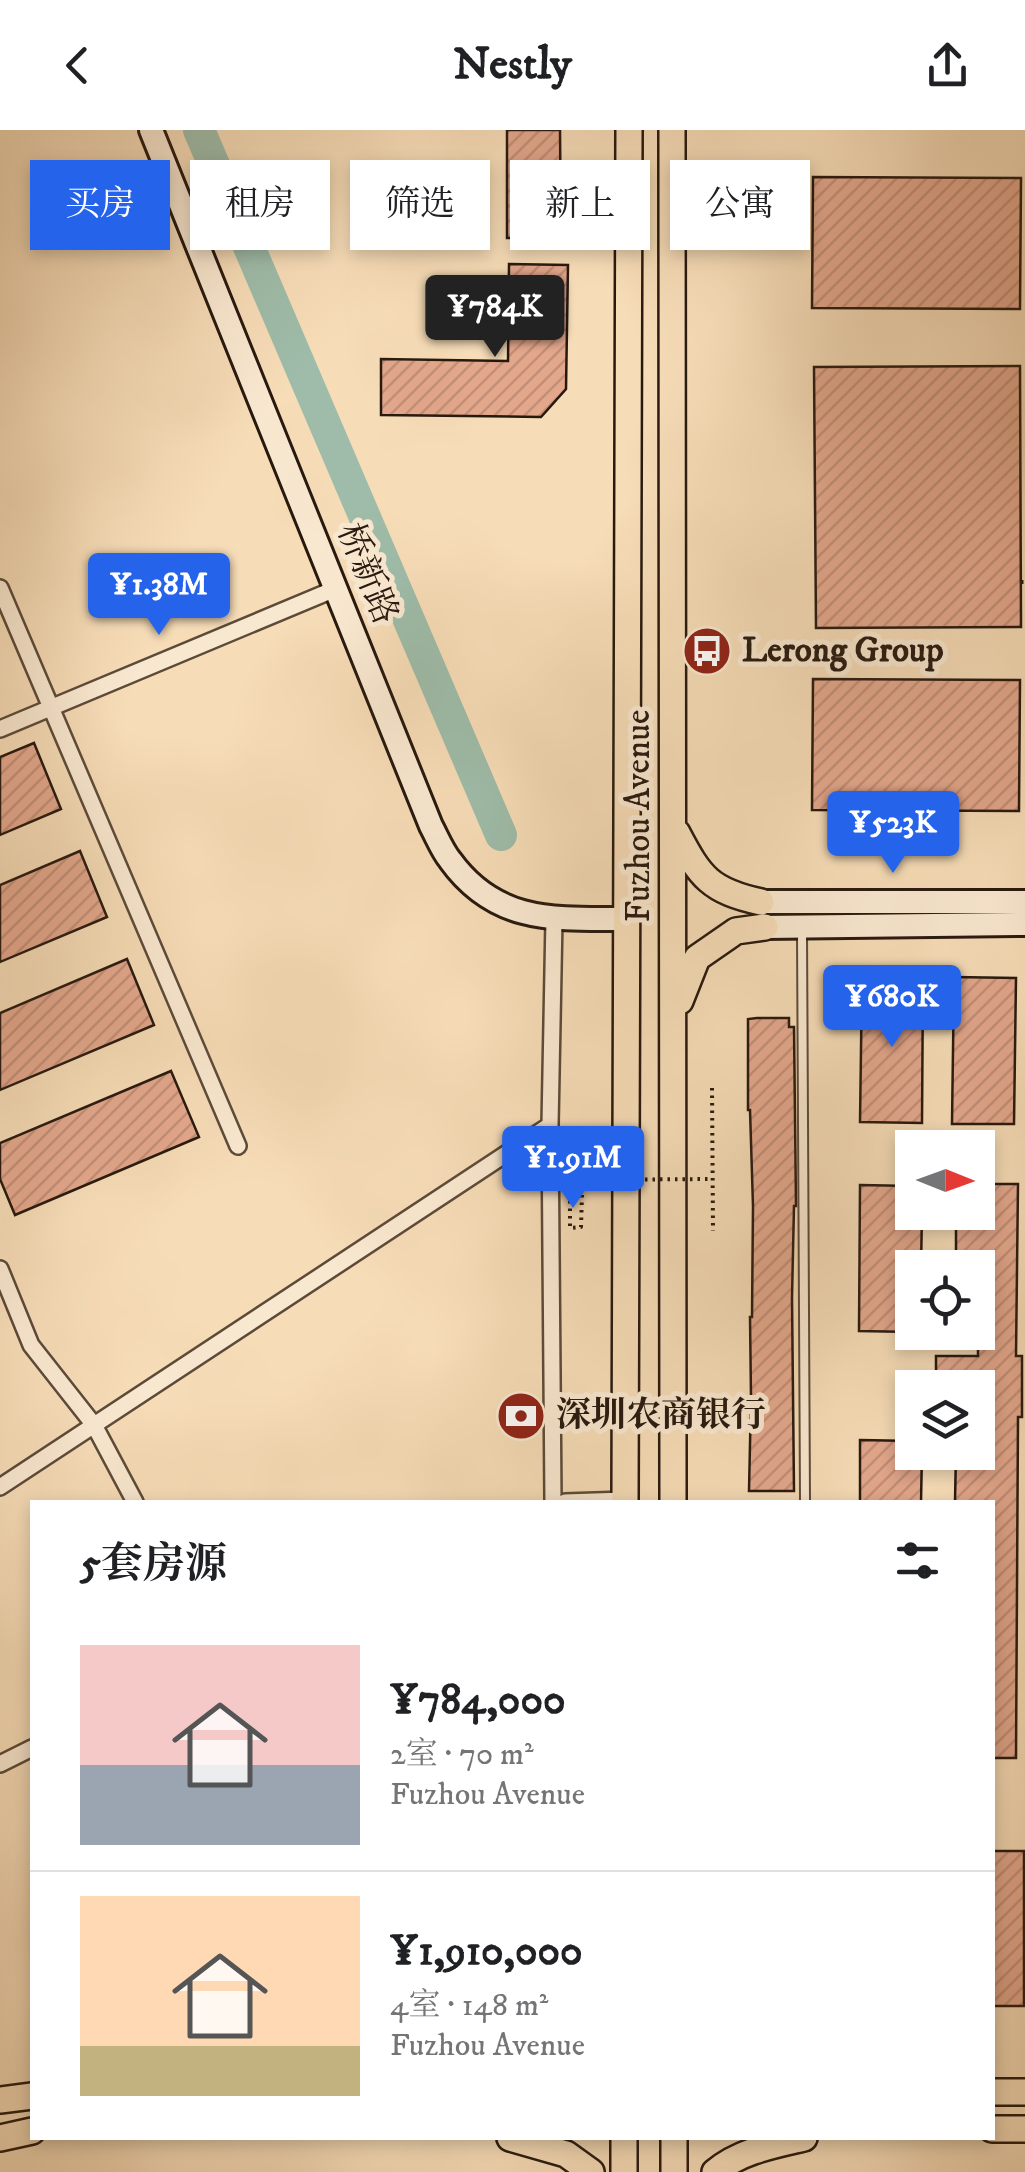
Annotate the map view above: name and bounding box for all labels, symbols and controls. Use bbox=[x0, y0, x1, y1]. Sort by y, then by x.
text: Nestly bbox=[453, 37, 572, 93]
icon: back bbox=[50, 38, 105, 93]
icon: share bbox=[920, 38, 975, 93]
chip: 买房 bbox=[30, 160, 170, 250]
chip: 租房 bbox=[190, 160, 330, 250]
chip: 筛选 bbox=[350, 160, 490, 250]
chip: 新上 bbox=[510, 160, 650, 250]
chip: 公寓 bbox=[670, 160, 810, 250]
pin: ¥784K bbox=[425, 275, 565, 360]
text: ¥784K bbox=[447, 287, 543, 327]
street label: 桥新路 bbox=[327, 517, 407, 631]
pin: ¥1.38M bbox=[78, 553, 240, 638]
text: ¥1.38M bbox=[110, 565, 208, 605]
bus stop icon: Lerong Group bbox=[681, 625, 733, 677]
place label: Lerong Group bbox=[742, 629, 944, 673]
street label: Fuzhou Avenue bbox=[617, 709, 661, 923]
pin: ¥523K bbox=[823, 791, 963, 876]
text: ¥523K bbox=[849, 803, 937, 843]
pin: ¥680K bbox=[822, 965, 962, 1050]
text: ¥680K bbox=[845, 977, 939, 1017]
pin: ¥1.91M bbox=[492, 1126, 654, 1211]
north arrow bbox=[895, 1130, 995, 1230]
map controls bbox=[895, 1130, 995, 1470]
text: ¥1.91M bbox=[524, 1138, 622, 1178]
button: locate bbox=[895, 1250, 995, 1350]
button: layers bbox=[895, 1370, 995, 1470]
bank icon: 深圳农商银行 bbox=[495, 1390, 547, 1442]
place label: 深圳农商银行 bbox=[556, 1394, 766, 1438]
icon: filters bbox=[890, 1533, 945, 1588]
text: 5套房源 bbox=[80, 1539, 227, 1591]
text: ¥784,000 bbox=[390, 1675, 566, 1727]
icon: home bbox=[160, 1685, 280, 1805]
text: 2室 · 70 m² bbox=[390, 1735, 534, 1775]
text: Fuzhou Avenue bbox=[390, 1775, 585, 1815]
text: ¥1,910,000 bbox=[390, 1926, 583, 1978]
icon: home bbox=[160, 1936, 280, 2056]
text: 4室 · 148 m² bbox=[390, 1986, 548, 2026]
text: Fuzhou Avenue bbox=[390, 2026, 585, 2066]

